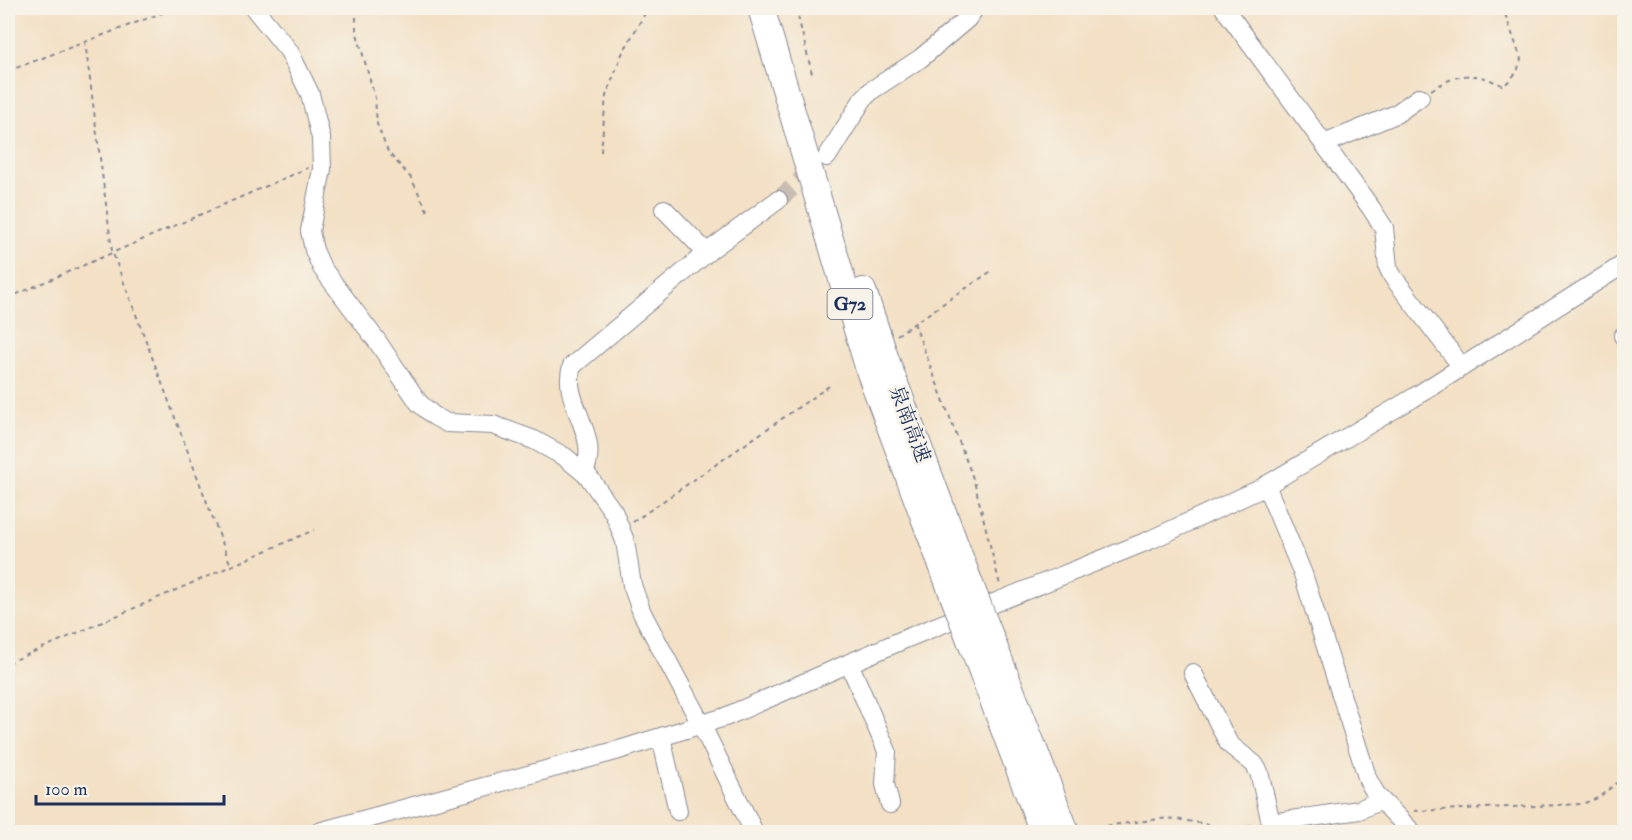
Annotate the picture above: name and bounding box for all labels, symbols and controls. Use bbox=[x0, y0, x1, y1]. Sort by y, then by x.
road number: G72 bbox=[828, 289, 872, 319]
street label: 泉南高速 bbox=[884, 382, 936, 466]
scale bar bbox=[36, 768, 224, 806]
text: 100 m bbox=[45, 778, 88, 801]

